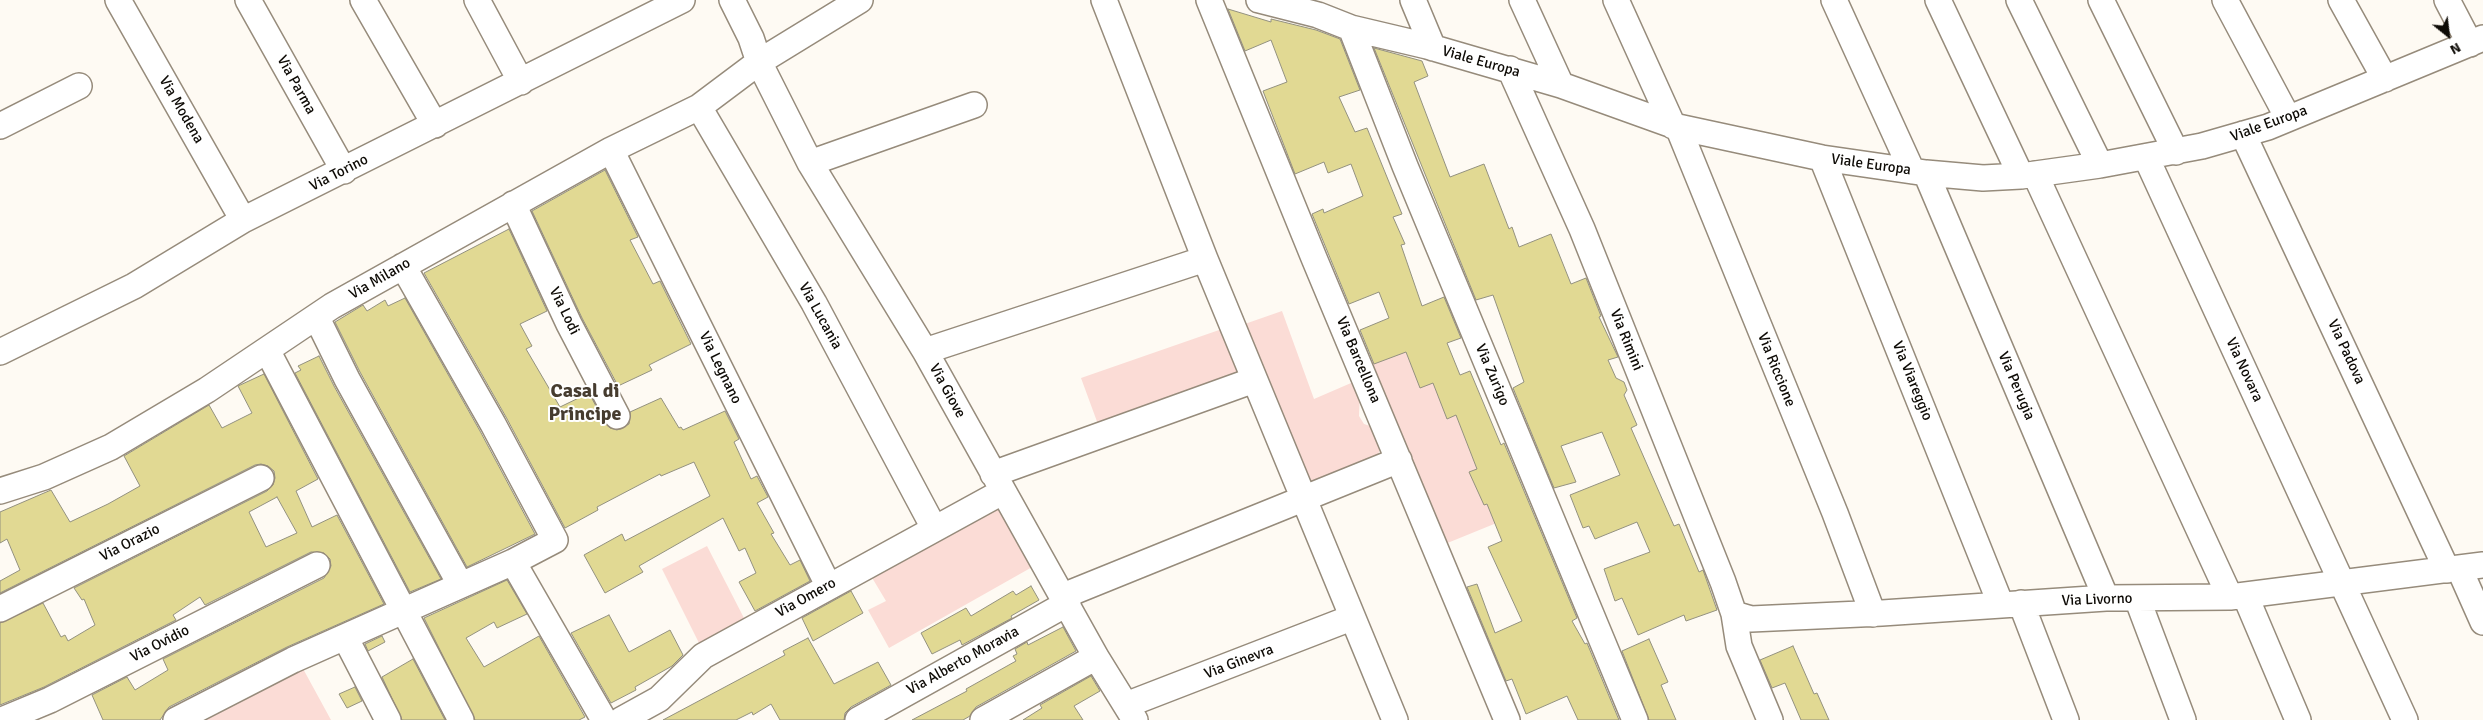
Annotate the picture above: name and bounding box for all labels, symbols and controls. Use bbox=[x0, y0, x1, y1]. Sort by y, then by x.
north arrow bbox=[2423, 10, 2473, 60]
text: N bbox=[2447, 39, 2464, 58]
street label: Viale Europa bbox=[1440, 42, 1522, 82]
street label: Via Parma bbox=[273, 52, 319, 118]
street label: Via Modena bbox=[155, 73, 207, 147]
street label: Viale Europa bbox=[2228, 102, 2310, 146]
street label: Viale Europa bbox=[1830, 150, 1912, 180]
street label: Via Torino bbox=[307, 151, 371, 195]
street label: Via Milano bbox=[346, 254, 414, 304]
street label: Via Lucania bbox=[794, 279, 846, 353]
street label: Via Lodi bbox=[545, 284, 583, 338]
street label: Via Rimini bbox=[1605, 307, 1647, 373]
street label: Via Barcellona bbox=[1332, 314, 1384, 406]
street label: Via Padova bbox=[2323, 317, 2369, 387]
street label: Via Legnano bbox=[695, 329, 745, 407]
street label: Via Riccione bbox=[1753, 330, 1799, 410]
street label: Via Novara bbox=[2221, 335, 2267, 405]
street label: Via Viareggio bbox=[1888, 339, 1936, 423]
street label: Via Zurigo bbox=[1471, 341, 1513, 409]
street label: Via Perugia bbox=[1994, 349, 2038, 423]
street label: Via Giove bbox=[925, 361, 969, 421]
district label: Casal di Principe bbox=[548, 380, 622, 427]
street label: Via Orazio bbox=[97, 520, 163, 566]
street label: Via Omero bbox=[773, 574, 839, 622]
street label: Via Livorno bbox=[2061, 590, 2133, 610]
street label: Via Ovidio bbox=[127, 621, 193, 667]
street label: Via Alberto Moravia bbox=[904, 623, 1022, 699]
street label: Via Ginevra bbox=[1202, 641, 1276, 683]

